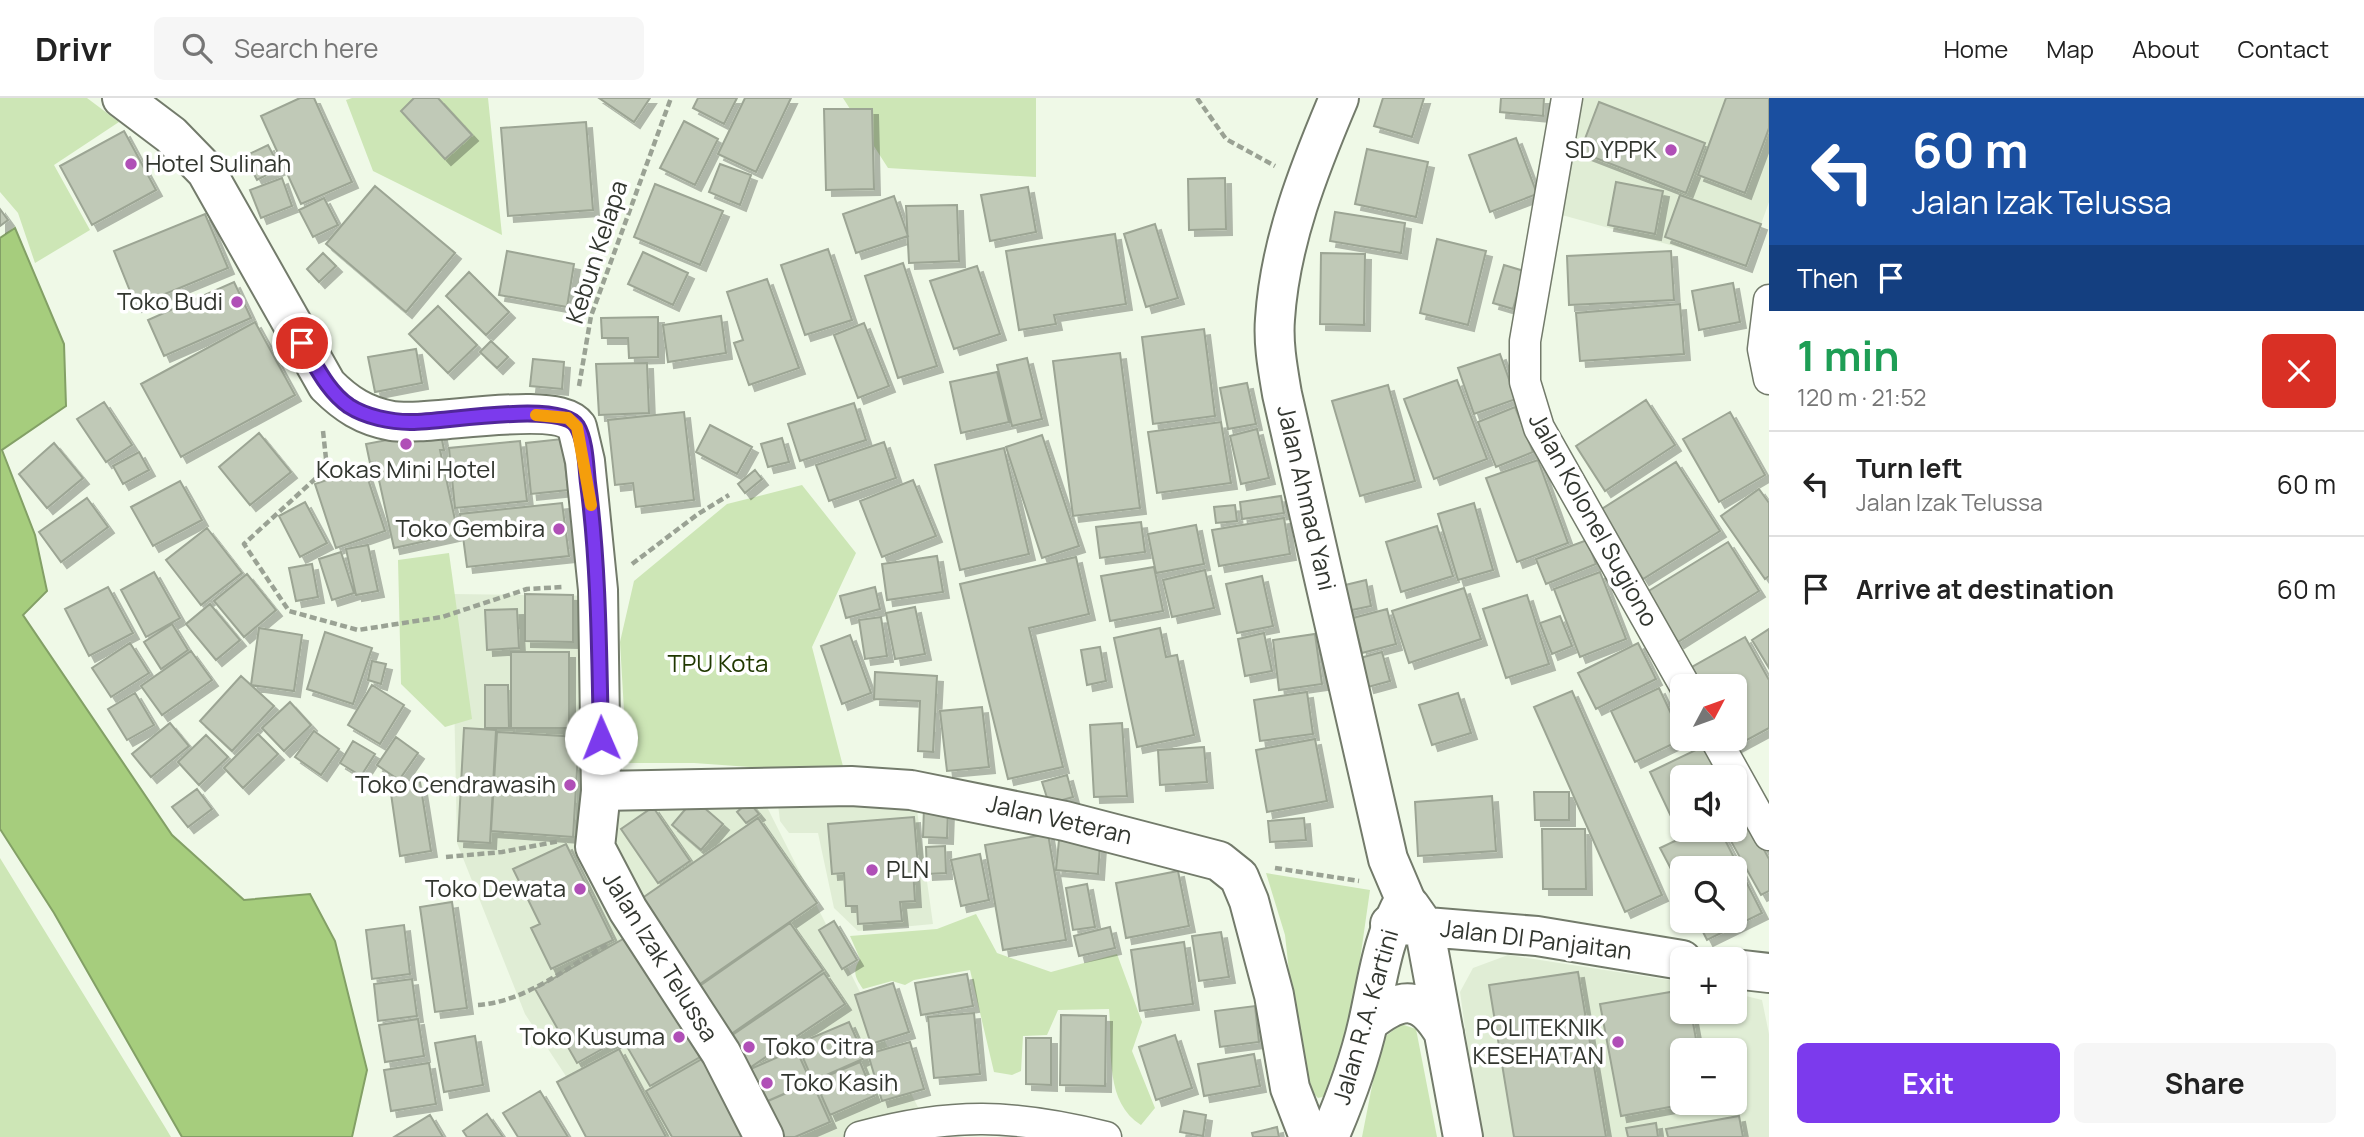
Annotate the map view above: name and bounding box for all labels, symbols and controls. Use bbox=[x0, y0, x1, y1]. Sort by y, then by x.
search box bbox=[154, 17, 644, 80]
text: Drivr bbox=[35, 26, 112, 71]
icon: search bbox=[178, 29, 216, 67]
text: Search here bbox=[234, 30, 378, 66]
text: Home bbox=[1943, 32, 2008, 65]
text: Map bbox=[2046, 32, 2094, 65]
text: About bbox=[2132, 32, 2200, 65]
text: Contact bbox=[2238, 32, 2329, 65]
text: 60 m bbox=[1912, 116, 2029, 183]
icon: left bbox=[1797, 126, 1888, 217]
place label: SD YPPK bbox=[1565, 132, 1658, 165]
marker: SD YPPK bbox=[1663, 142, 1679, 158]
place label: Hotel Sulinah bbox=[145, 146, 291, 179]
marker: Hotel Sulinah bbox=[123, 156, 139, 172]
street label: Kebun Kelapa bbox=[557, 176, 634, 327]
text: Jalan Izak Telussa bbox=[1912, 180, 2172, 224]
icon: arrive bbox=[1872, 259, 1910, 297]
text: Then bbox=[1797, 260, 1858, 296]
place label: Toko Budi bbox=[117, 284, 223, 317]
marker: Toko Budi bbox=[229, 294, 245, 310]
pin bbox=[272, 313, 332, 373]
icon: arrive bbox=[283, 324, 321, 362]
text: 1 min bbox=[1797, 326, 1900, 384]
button: close bbox=[2262, 334, 2336, 408]
text: 120 m · 21:52 bbox=[1797, 381, 1926, 413]
street label: Jalan Ahmad Yani bbox=[1270, 402, 1345, 594]
street label: Jalan Kolonel Sugiono bbox=[1522, 406, 1667, 632]
marker: Kokas Mini Hotel bbox=[398, 436, 414, 452]
text: Turn left bbox=[1856, 450, 1963, 486]
place label: Kokas Mini Hotel bbox=[316, 452, 496, 485]
icon: left bbox=[1797, 465, 1835, 503]
text: 60 m bbox=[2277, 466, 2336, 502]
text: Jalan Izak Telussa bbox=[1856, 486, 2043, 518]
place label: Toko Gembira bbox=[395, 511, 545, 544]
marker: Toko Gembira bbox=[551, 521, 567, 537]
icon: arrive bbox=[1797, 570, 1835, 608]
text: Arrive at destination bbox=[1856, 571, 2114, 607]
text: 60 m bbox=[2277, 571, 2336, 607]
park label: TPU Kota bbox=[668, 646, 768, 679]
north arrow bbox=[1670, 674, 1746, 751]
map controls bbox=[1670, 674, 1747, 1115]
position arrow bbox=[564, 701, 638, 775]
button: sound bbox=[1670, 765, 1747, 842]
place label: Toko Cendrawasih bbox=[355, 767, 556, 800]
marker: Toko Cendrawasih bbox=[562, 777, 578, 793]
street label: Jalan Veteran bbox=[983, 786, 1135, 851]
place label: PLN bbox=[886, 852, 929, 885]
button: search bbox=[1670, 856, 1747, 933]
marker: PLN bbox=[864, 862, 880, 878]
street label: Jalan Izak Telussa bbox=[596, 865, 727, 1048]
place label: Toko Dewata bbox=[425, 871, 566, 904]
marker: Toko Dewata bbox=[572, 881, 588, 897]
street label: Jalan DI Panjaitan bbox=[1439, 910, 1634, 967]
street label: Jalan R.A. Kartini bbox=[1324, 925, 1405, 1108]
button: + bbox=[1670, 947, 1747, 1024]
place label: POLITEKNIK KESEHATAN bbox=[1473, 1010, 1605, 1071]
place label: Toko Kusuma bbox=[520, 1019, 665, 1052]
marker: Toko Kusuma bbox=[671, 1029, 687, 1045]
place label: Toko Citra bbox=[763, 1029, 874, 1062]
marker: POLITEKNIK KESEHATAN bbox=[1610, 1034, 1626, 1050]
button: − bbox=[1670, 1038, 1747, 1115]
marker: Toko Citra bbox=[741, 1039, 757, 1055]
button: Exit bbox=[1797, 1043, 2060, 1123]
button: Share bbox=[2074, 1043, 2336, 1123]
place label: Toko Kasih bbox=[781, 1065, 898, 1098]
marker: Toko Kasih bbox=[759, 1075, 775, 1091]

